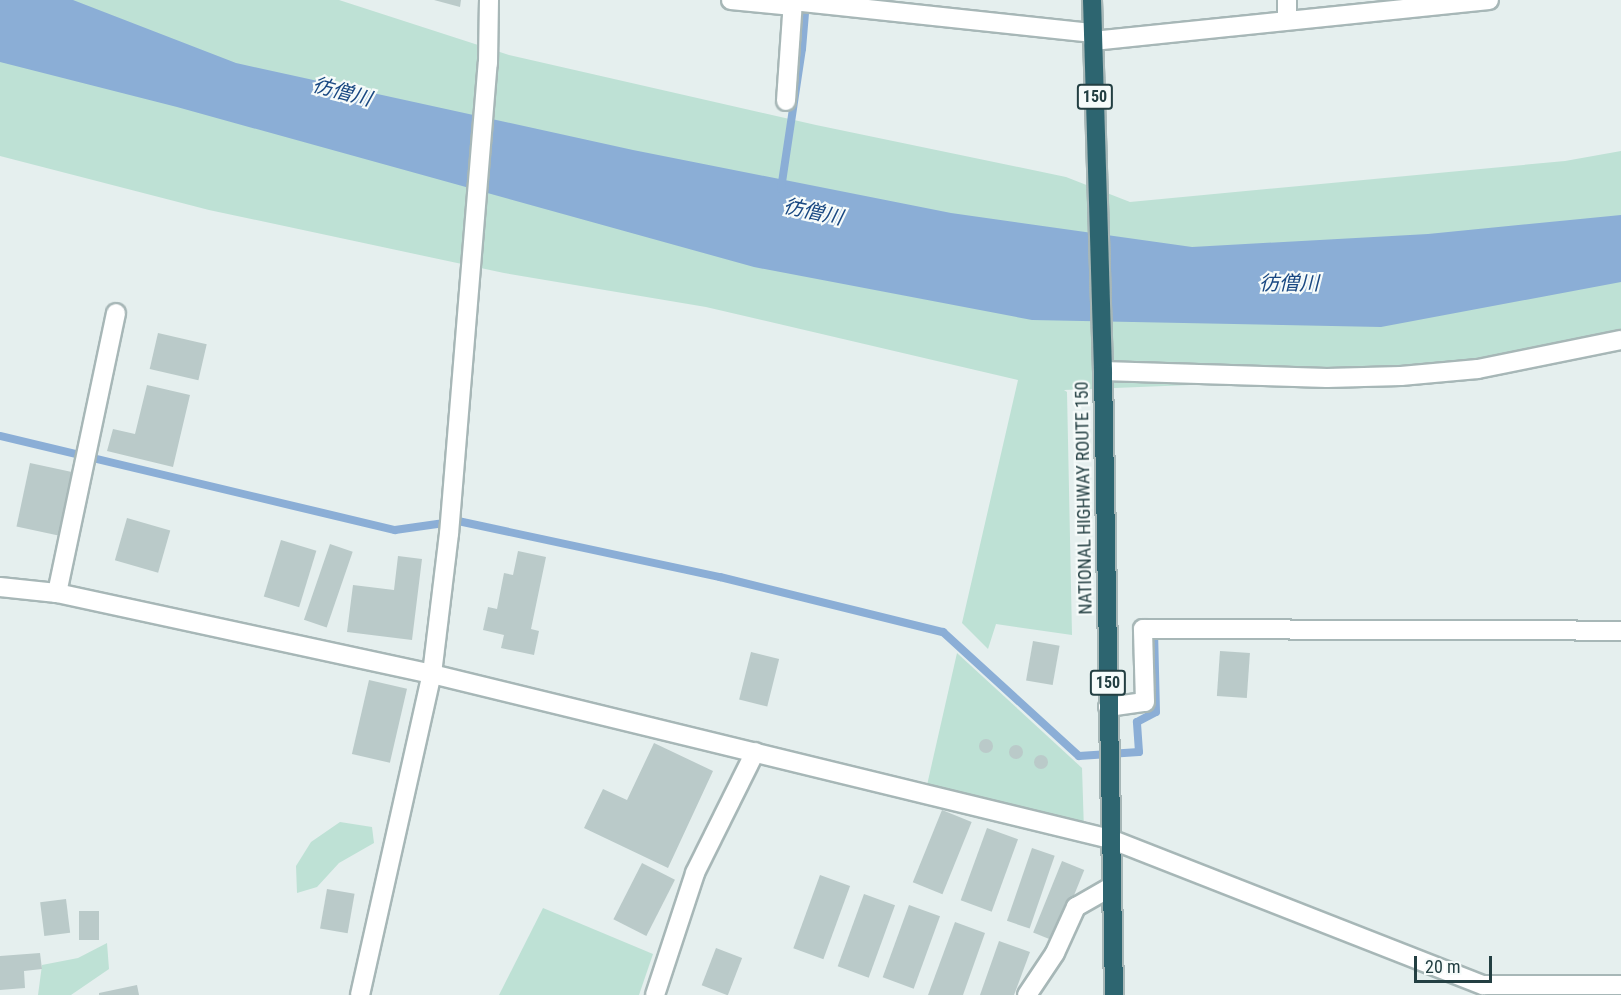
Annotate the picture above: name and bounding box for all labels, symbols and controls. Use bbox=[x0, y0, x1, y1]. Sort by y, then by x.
water label: 彷僧川 bbox=[310, 73, 374, 111]
road number: 150 bbox=[1076, 84, 1114, 110]
water label: 彷僧川 bbox=[781, 194, 845, 230]
water label: 彷僧川 bbox=[1259, 271, 1319, 295]
street label: NATIONAL HIGHWAY ROUTE 150 bbox=[1071, 381, 1097, 615]
road number: 150 bbox=[1088, 670, 1128, 696]
scale bar bbox=[1417, 944, 1495, 982]
text: 20 m bbox=[1425, 956, 1460, 977]

